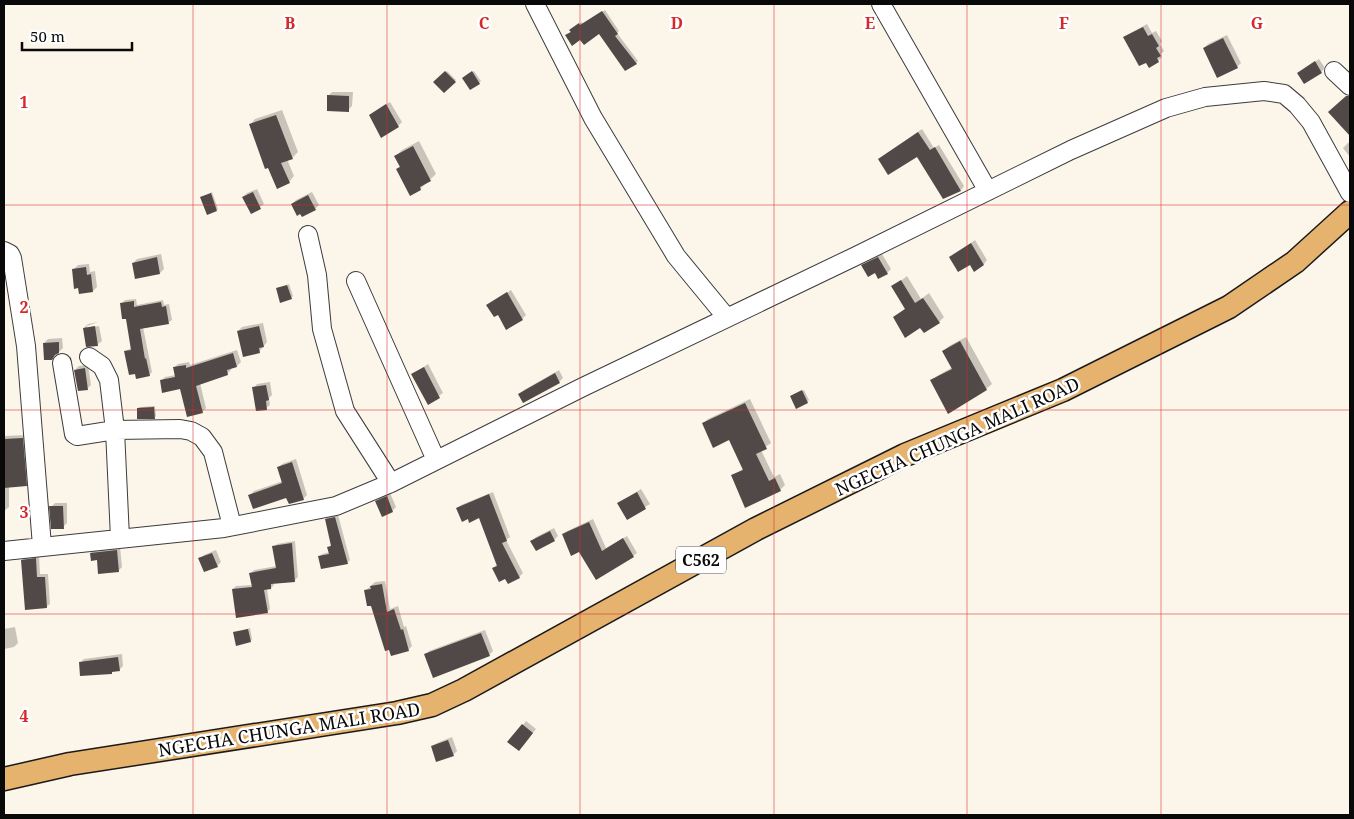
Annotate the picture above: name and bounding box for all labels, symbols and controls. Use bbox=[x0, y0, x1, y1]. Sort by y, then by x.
text: B bbox=[285, 12, 296, 34]
text: C bbox=[479, 12, 490, 34]
text: D bbox=[671, 12, 683, 34]
text: E bbox=[865, 12, 875, 34]
text: F bbox=[1059, 12, 1069, 34]
text: G bbox=[1251, 12, 1263, 34]
scale bar bbox=[22, 20, 132, 52]
text: 50 m bbox=[30, 26, 65, 46]
text: 1 bbox=[19, 91, 29, 113]
text: 2 bbox=[19, 296, 29, 318]
street label: NGECHA CHUNGA MALI ROAD bbox=[831, 371, 1083, 501]
text: 3 bbox=[19, 501, 29, 523]
road number: C562 bbox=[676, 546, 726, 574]
street label: NGECHA CHUNGA MALI ROAD bbox=[156, 696, 422, 762]
text: 4 bbox=[19, 705, 29, 727]

